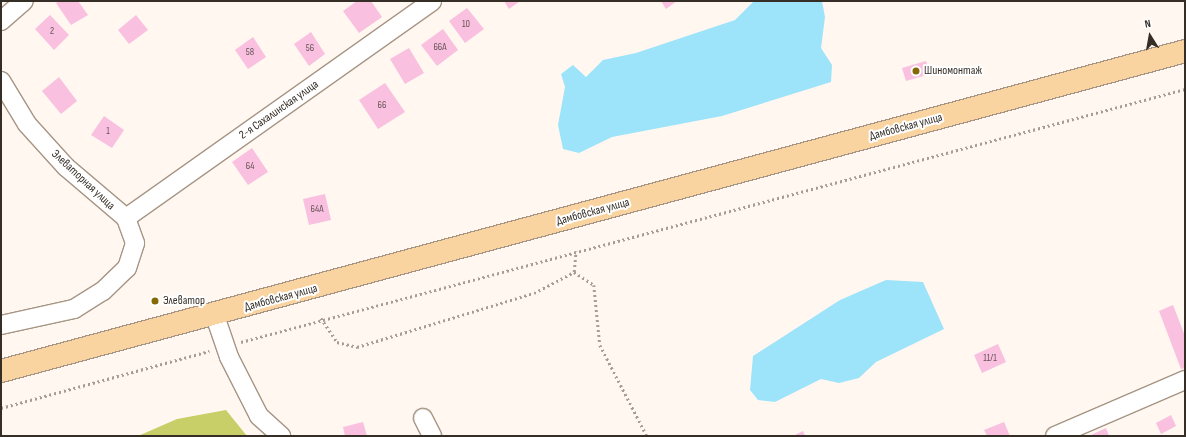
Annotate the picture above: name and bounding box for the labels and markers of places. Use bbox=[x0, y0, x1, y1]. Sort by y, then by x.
place label: Шиномонтаж bbox=[924, 64, 982, 78]
marker: Шиномонтаж bbox=[911, 66, 921, 76]
place label: Элеватор bbox=[163, 294, 205, 308]
marker: Элеватор bbox=[150, 296, 160, 306]

